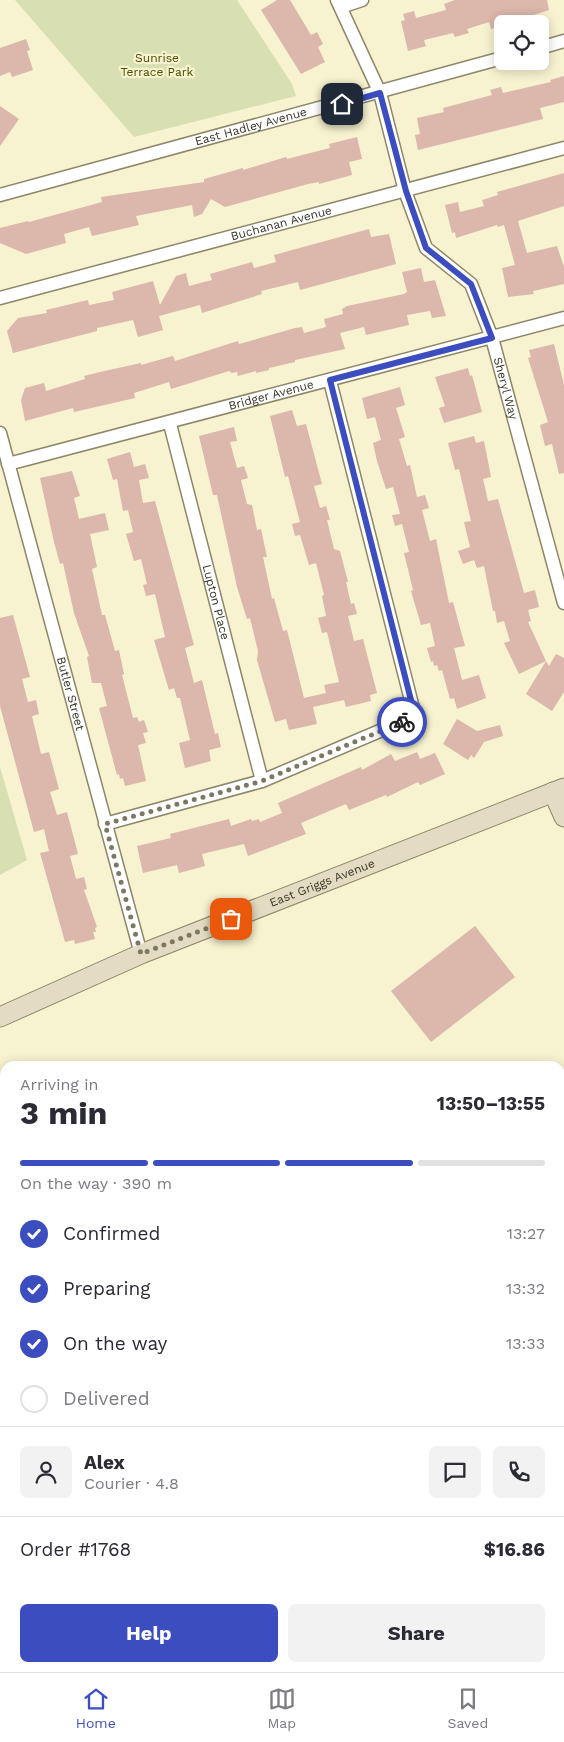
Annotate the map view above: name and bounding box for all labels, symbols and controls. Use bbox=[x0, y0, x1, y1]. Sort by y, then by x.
map controls bbox=[494, 15, 549, 70]
button: locate bbox=[494, 15, 549, 70]
park label: Sunrise Terrace Park bbox=[121, 51, 194, 79]
pin bbox=[321, 83, 363, 125]
icon: home bbox=[328, 90, 356, 118]
street label: East Hadley Avenue bbox=[193, 105, 308, 148]
street label: Buchanan Avenue bbox=[229, 203, 333, 243]
street label: Sheryl Way bbox=[491, 356, 521, 422]
street label: Bridger Avenue bbox=[227, 377, 315, 413]
street label: Lupton Place bbox=[200, 563, 232, 641]
street label: Butler Street bbox=[54, 655, 87, 732]
courier bbox=[377, 697, 427, 747]
icon: bike bbox=[388, 708, 416, 736]
street label: East Griggs Avenue bbox=[267, 856, 377, 910]
pin bbox=[210, 898, 252, 940]
icon: bag bbox=[217, 905, 245, 933]
text: Arriving in bbox=[20, 1075, 98, 1094]
text: 13:50–13:55 bbox=[437, 1092, 545, 1115]
text: 3 min bbox=[20, 1094, 107, 1132]
text: On the way · 390 m bbox=[20, 1174, 172, 1193]
icon: check bbox=[20, 1220, 48, 1248]
text: Confirmed bbox=[63, 1222, 160, 1245]
text: 13:27 bbox=[507, 1224, 545, 1243]
icon: check bbox=[20, 1275, 48, 1303]
text: Preparing bbox=[63, 1277, 150, 1300]
text: 13:32 bbox=[506, 1279, 545, 1298]
icon: check bbox=[20, 1330, 48, 1358]
text: On the way bbox=[63, 1332, 167, 1355]
text: 13:33 bbox=[506, 1334, 545, 1353]
text: Delivered bbox=[63, 1387, 150, 1410]
button: person bbox=[20, 1446, 72, 1498]
button: chat bbox=[429, 1446, 481, 1498]
button: phone bbox=[493, 1446, 545, 1498]
text: Alex bbox=[84, 1451, 125, 1474]
text: Courier · 4.8 bbox=[84, 1474, 179, 1493]
text: Order #1768 bbox=[20, 1538, 131, 1561]
text: $16.86 bbox=[484, 1538, 545, 1561]
button: Help bbox=[20, 1604, 278, 1662]
button: Share bbox=[288, 1604, 545, 1662]
tab: Home bbox=[76, 1685, 116, 1731]
tab: Map bbox=[267, 1685, 296, 1731]
tab: Saved bbox=[448, 1685, 488, 1731]

